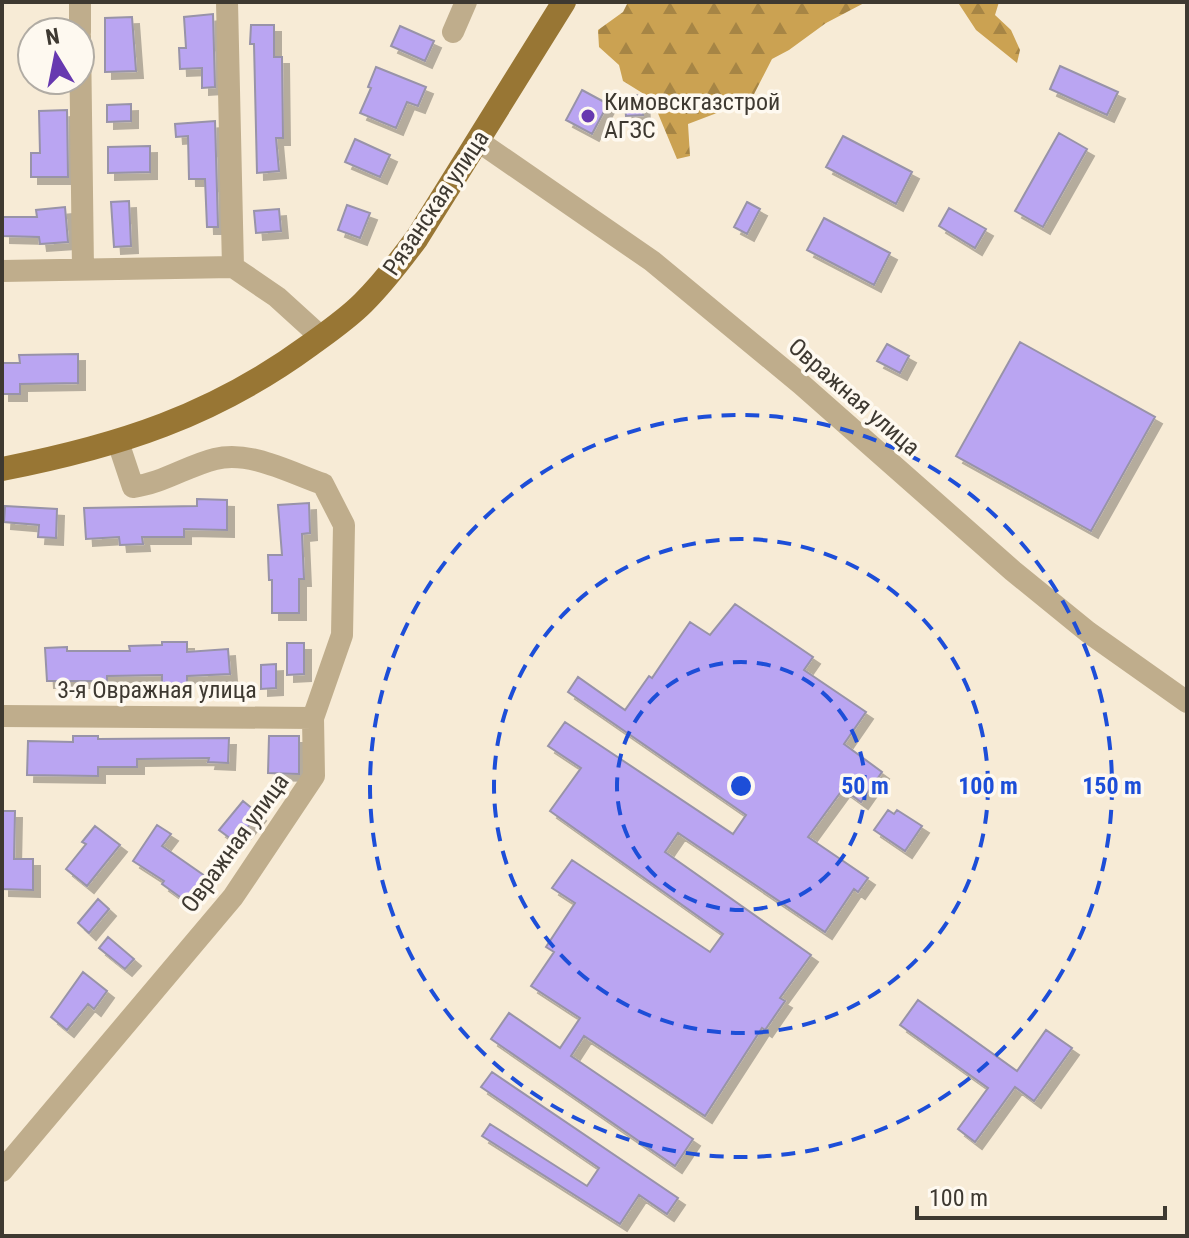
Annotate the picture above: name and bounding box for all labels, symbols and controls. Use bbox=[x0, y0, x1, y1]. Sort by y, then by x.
north arrow bbox=[16, 16, 96, 96]
text: N bbox=[44, 23, 61, 50]
place label: Кимовскгазстрой АГЗС bbox=[604, 88, 780, 144]
marker: Кимовскгазстрой АГЗС bbox=[579, 107, 597, 125]
street label: Рязанская улица bbox=[377, 125, 495, 281]
street label: Овражная улица bbox=[783, 332, 925, 462]
street label: 3-я Овражная улица bbox=[57, 676, 257, 704]
street label: Овражная улица bbox=[175, 768, 295, 918]
centre of rings bbox=[727, 772, 755, 800]
text: 50 m bbox=[841, 772, 889, 800]
text: 100 m bbox=[958, 772, 1018, 800]
text: 150 m bbox=[1082, 772, 1142, 800]
scale bar bbox=[917, 1170, 1165, 1220]
text: 100 m bbox=[929, 1184, 988, 1212]

